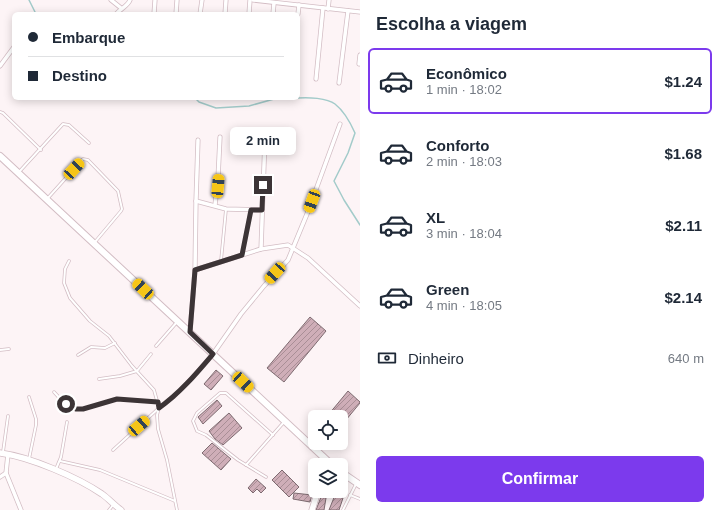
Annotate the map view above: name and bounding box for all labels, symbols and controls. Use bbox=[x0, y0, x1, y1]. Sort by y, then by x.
text: Escolha a viagem bbox=[376, 14, 527, 34]
text: Embarque bbox=[52, 29, 125, 46]
icon: car bbox=[378, 63, 414, 99]
text: Econômico bbox=[426, 65, 507, 82]
text: Destino bbox=[52, 67, 107, 84]
text: $1.24 bbox=[664, 73, 702, 90]
text: 1 min · 18:02 bbox=[426, 82, 502, 97]
callout: 2 min bbox=[230, 127, 296, 155]
text: 2 min bbox=[246, 133, 280, 148]
icon: car bbox=[378, 135, 414, 171]
text: Conforto bbox=[426, 137, 489, 154]
text: $1.68 bbox=[664, 145, 702, 162]
text: 2 min · 18:03 bbox=[426, 154, 502, 169]
car bbox=[61, 156, 87, 182]
car bbox=[211, 174, 225, 198]
route end bbox=[254, 176, 272, 194]
car bbox=[302, 188, 322, 214]
icon: car bbox=[378, 207, 414, 243]
text: XL bbox=[426, 209, 445, 226]
text: $2.11 bbox=[665, 217, 702, 234]
text: 3 min · 18:04 bbox=[426, 226, 502, 241]
car bbox=[263, 260, 287, 286]
car bbox=[130, 276, 156, 302]
icon: car bbox=[378, 279, 414, 315]
text: Green bbox=[426, 281, 469, 298]
text: $2.14 bbox=[664, 289, 702, 306]
text: 4 min · 18:05 bbox=[426, 298, 502, 313]
icon: cash bbox=[376, 347, 398, 369]
text: Dinheiro bbox=[408, 350, 464, 367]
text: 640 m bbox=[668, 351, 704, 366]
car bbox=[230, 369, 256, 395]
route start bbox=[57, 395, 75, 413]
map controls bbox=[308, 410, 348, 498]
button: locate bbox=[308, 410, 348, 450]
car bbox=[126, 414, 152, 438]
button: Confirmar bbox=[376, 456, 704, 502]
button: layers bbox=[308, 458, 348, 498]

